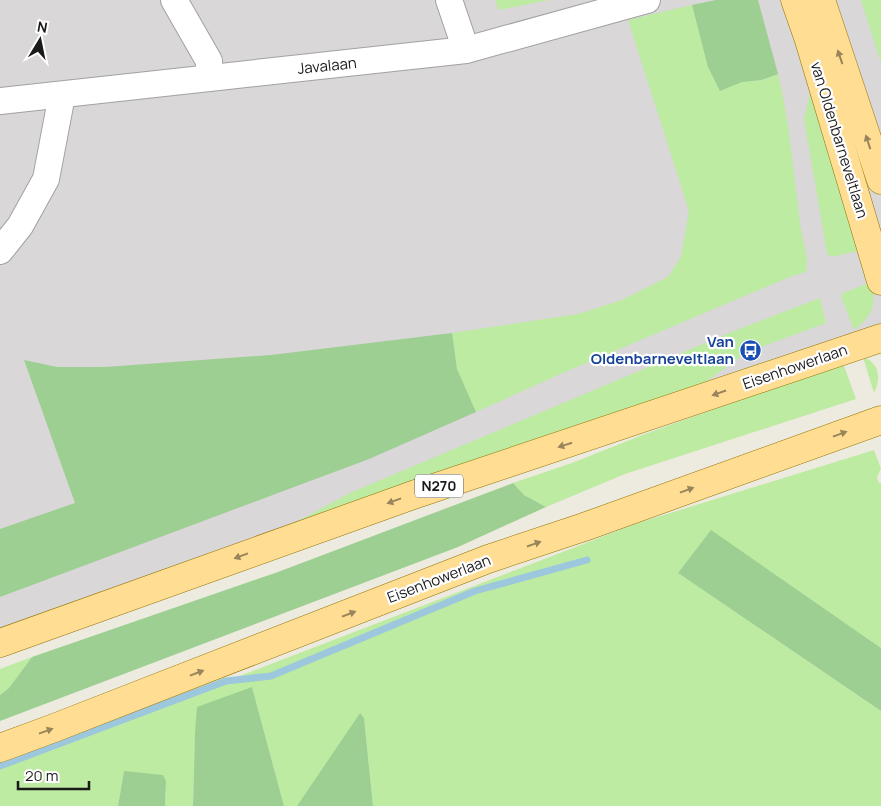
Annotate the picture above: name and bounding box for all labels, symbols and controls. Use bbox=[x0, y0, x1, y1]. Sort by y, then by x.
north arrow bbox=[15, 15, 65, 65]
text: N bbox=[36, 16, 49, 37]
one-way arrow bbox=[836, 49, 844, 64]
street label: Javalaan bbox=[296, 52, 358, 79]
street label: van Oldenbarneveltlaan bbox=[806, 59, 873, 221]
one-way arrow bbox=[864, 134, 872, 149]
place label: Van Oldenbarneveltlaan bbox=[591, 331, 734, 369]
bus stop icon: Van Oldenbarneveltlaan bbox=[738, 339, 762, 363]
street label: Eisenhowerlaan bbox=[740, 339, 850, 394]
one-way arrow bbox=[711, 389, 726, 397]
one-way arrow bbox=[833, 430, 848, 438]
one-way arrow bbox=[557, 441, 572, 449]
road number: N270 bbox=[415, 474, 463, 498]
one-way arrow bbox=[680, 485, 695, 493]
one-way arrow bbox=[386, 498, 401, 506]
one-way arrow bbox=[527, 539, 542, 547]
street label: Eisenhowerlaan bbox=[384, 549, 494, 608]
one-way arrow bbox=[233, 553, 248, 561]
one-way arrow bbox=[342, 609, 356, 617]
one-way arrow bbox=[190, 668, 204, 676]
one-way arrow bbox=[39, 727, 54, 735]
scale bar bbox=[18, 758, 89, 790]
text: 20 m bbox=[25, 765, 58, 786]

